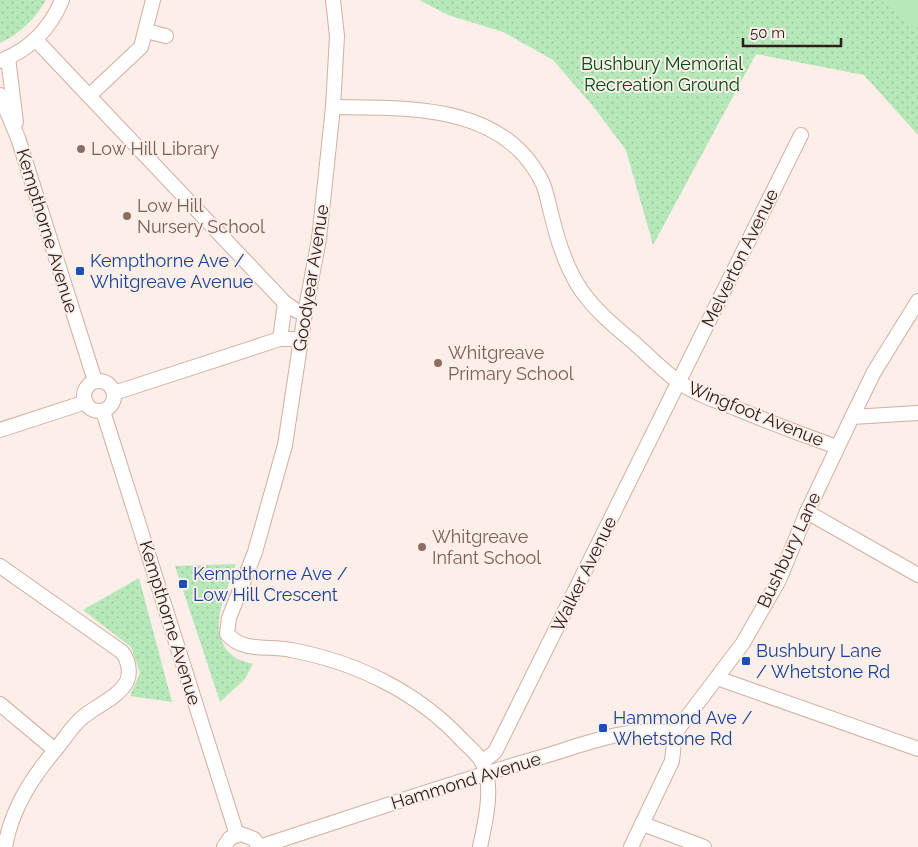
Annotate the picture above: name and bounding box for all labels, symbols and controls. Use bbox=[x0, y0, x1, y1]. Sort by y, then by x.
scale bar bbox=[743, 15, 840, 47]
text: 50 m bbox=[750, 24, 785, 42]
park label: Bushbury Memorial Recreation Ground bbox=[581, 53, 743, 95]
place label: Low Hill Library bbox=[91, 138, 219, 159]
marker: Low Hill Library bbox=[75, 143, 87, 155]
street label: Kempthorne Avenue bbox=[12, 146, 83, 316]
street label: Melverton Avenue bbox=[697, 185, 782, 330]
place label: Low Hill Nursery School bbox=[137, 195, 265, 237]
street label: Goodyear Avenue bbox=[289, 203, 333, 353]
marker: Low Hill Nursery School bbox=[121, 210, 133, 222]
place label: Kempthorne Ave / Whitgreave Avenue bbox=[90, 250, 254, 292]
marker: Kempthorne Ave / Whitgreave Avenue bbox=[74, 265, 86, 277]
place label: Whitgreave Primary School bbox=[448, 342, 574, 384]
marker: Whitgreave Primary School bbox=[432, 357, 444, 369]
street label: Wingfoot Avenue bbox=[685, 377, 828, 451]
street label: Bushbury Lane bbox=[753, 488, 825, 611]
street label: Walker Avenue bbox=[547, 512, 621, 635]
place label: Whitgreave Infant School bbox=[432, 526, 541, 568]
street label: Kempthorne Avenue bbox=[135, 538, 206, 708]
marker: Whitgreave Infant School bbox=[416, 541, 428, 553]
place label: Kempthorne Ave / Low Hill Crescent bbox=[193, 563, 348, 605]
marker: Kempthorne Ave / Low Hill Crescent bbox=[177, 578, 189, 590]
place label: Bushbury Lane / Whetstone Rd bbox=[756, 640, 890, 682]
marker: Bushbury Lane / Whetstone Rd bbox=[740, 655, 752, 667]
place label: Hammond Ave / Whetstone Rd bbox=[613, 707, 753, 749]
marker: Hammond Ave / Whetstone Rd bbox=[597, 722, 609, 734]
street label: Hammond Avenue bbox=[388, 748, 544, 813]

